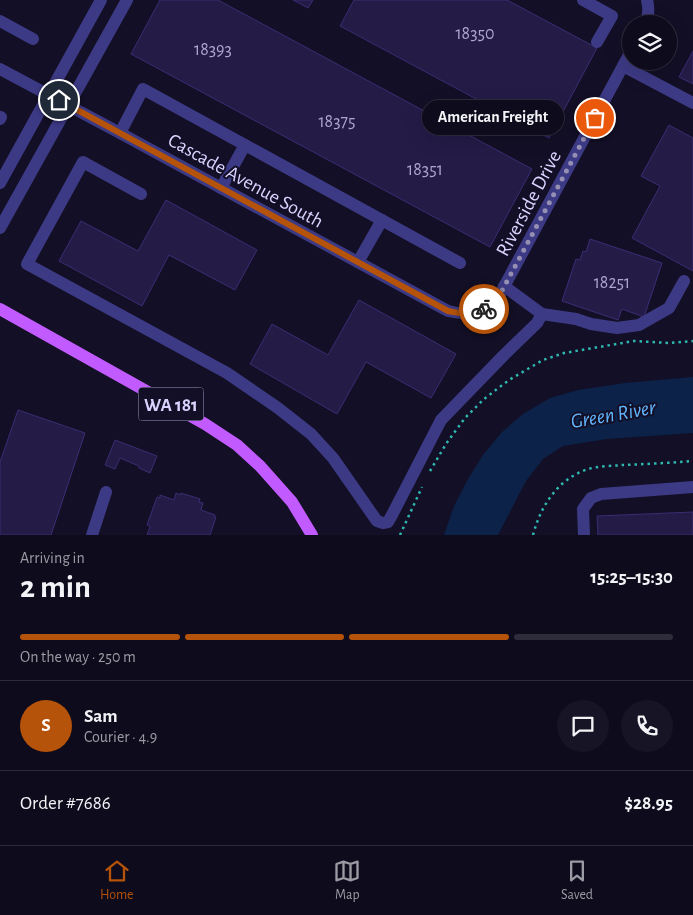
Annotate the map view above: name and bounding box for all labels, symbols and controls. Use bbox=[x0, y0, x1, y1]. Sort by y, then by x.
map controls bbox=[622, 15, 677, 70]
button: layers bbox=[622, 15, 677, 70]
house number: 18350 bbox=[455, 25, 495, 43]
house number: 18393 bbox=[194, 41, 232, 59]
pin bbox=[38, 79, 80, 121]
icon: home bbox=[45, 86, 73, 114]
pin bbox=[574, 97, 616, 139]
callout: American Freight bbox=[422, 100, 565, 136]
icon: bag bbox=[581, 104, 609, 132]
text: American Freight bbox=[438, 109, 548, 125]
house number: 18375 bbox=[318, 113, 356, 131]
street label: Cascade Avenue South bbox=[165, 130, 326, 232]
street label: Riverside Drive bbox=[493, 147, 565, 260]
house number: 18351 bbox=[407, 161, 443, 179]
house number: 18251 bbox=[594, 274, 630, 292]
courier bbox=[459, 284, 509, 334]
icon: bike bbox=[470, 295, 498, 323]
road number: WA 181 bbox=[138, 388, 204, 420]
water label: Green River bbox=[569, 396, 658, 432]
text: Arriving in bbox=[20, 550, 85, 566]
text: 15:25–15:30 bbox=[590, 568, 673, 587]
text: 2 min bbox=[20, 571, 91, 603]
text: On the way · 250 m bbox=[20, 649, 136, 665]
button: chat bbox=[557, 700, 609, 752]
button: phone bbox=[621, 700, 673, 752]
text: Sam bbox=[84, 707, 118, 726]
text: S bbox=[41, 716, 51, 735]
text: Courier · 4.9 bbox=[84, 729, 157, 745]
text: Order #7686 bbox=[20, 794, 111, 813]
text: $28.95 bbox=[624, 794, 673, 813]
tab: Home bbox=[100, 857, 134, 904]
tab: Map bbox=[333, 857, 361, 904]
tab: Saved bbox=[561, 857, 593, 904]

